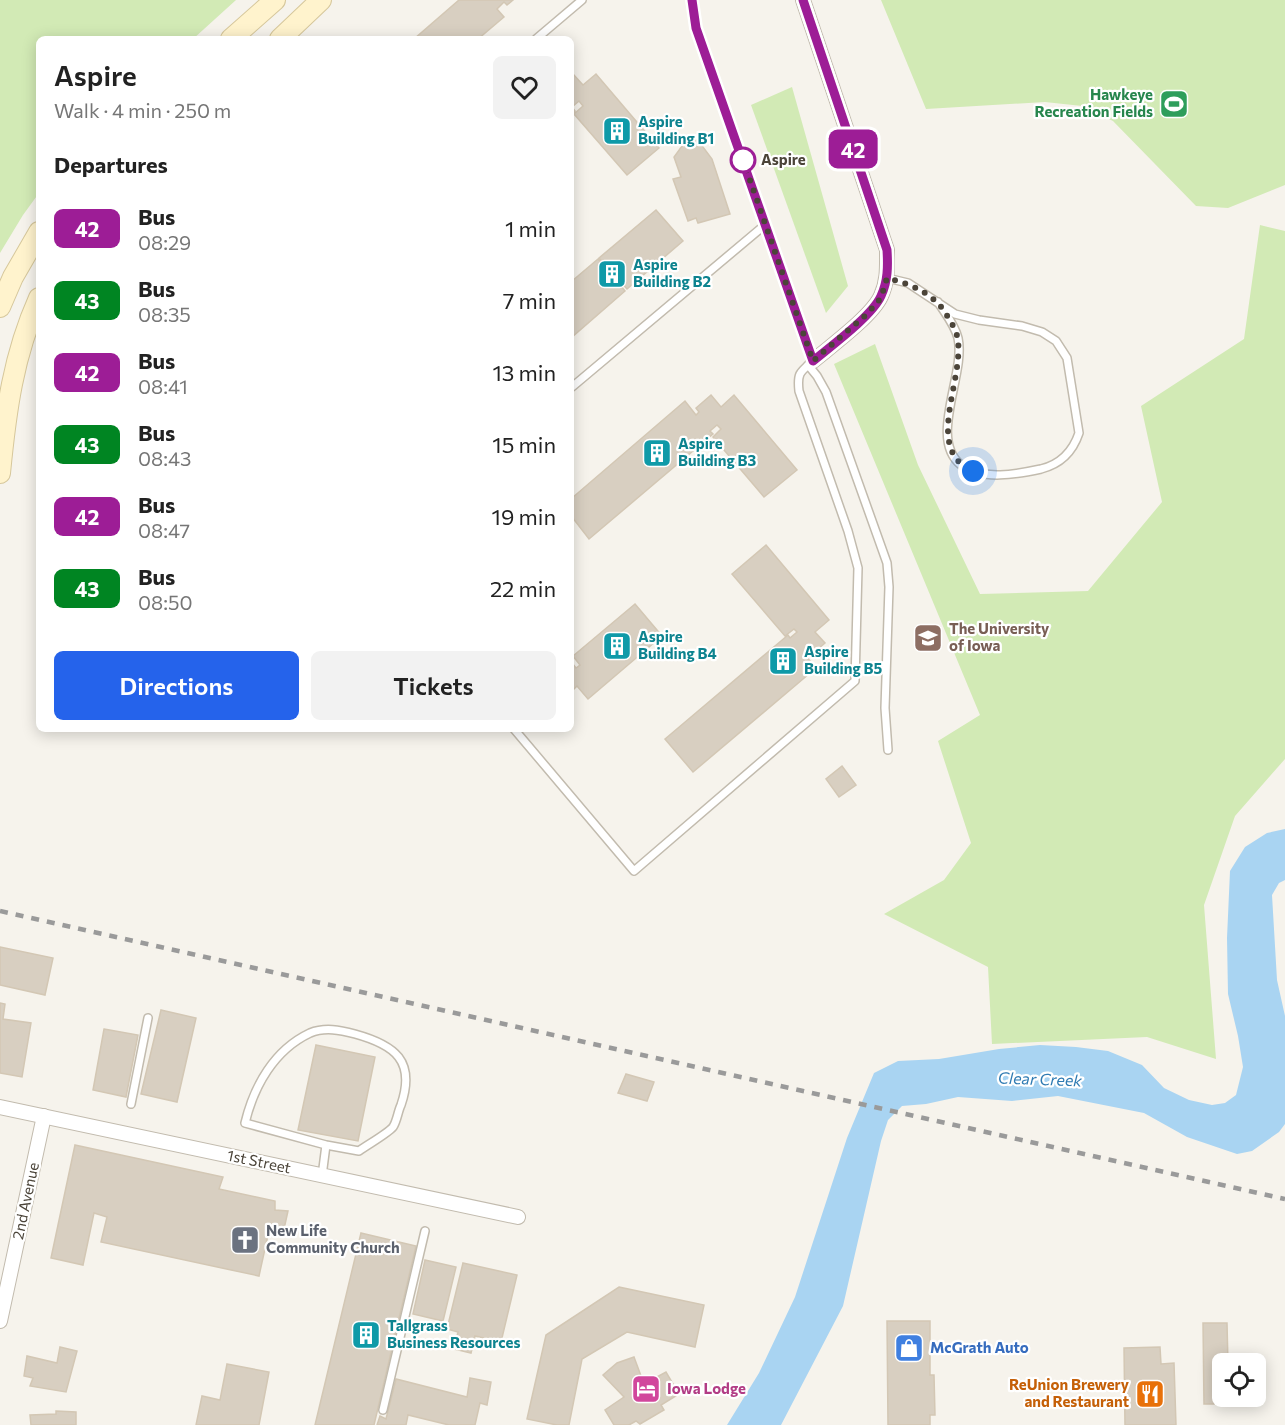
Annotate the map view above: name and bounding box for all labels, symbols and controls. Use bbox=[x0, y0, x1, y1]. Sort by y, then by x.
button: heart bbox=[493, 56, 556, 119]
text: Aspire bbox=[54, 58, 137, 92]
place label: Hawkeye Recreation Fields bbox=[1035, 85, 1153, 120]
sports icon: Hawkeye Recreation Fields bbox=[1158, 88, 1190, 120]
text: Walk · 4 min · 250 m bbox=[54, 98, 231, 122]
place label: Aspire Building B1 bbox=[638, 112, 714, 147]
building icon: Aspire Building B1 bbox=[601, 115, 633, 147]
line badge: 42 bbox=[826, 130, 880, 168]
text: 42 bbox=[841, 137, 865, 162]
marker: Aspire bbox=[730, 147, 756, 173]
place label: Aspire bbox=[761, 150, 806, 168]
text: Departures bbox=[54, 151, 168, 178]
text: Bus bbox=[138, 203, 175, 230]
text: 1 min bbox=[505, 215, 556, 242]
text: 42 bbox=[75, 216, 99, 241]
text: 08:29 bbox=[138, 230, 191, 254]
place label: Aspire Building B2 bbox=[633, 255, 711, 290]
building icon: Aspire Building B2 bbox=[596, 258, 628, 290]
text: Bus bbox=[138, 275, 175, 302]
text: 7 min bbox=[503, 287, 556, 314]
text: 43 bbox=[74, 288, 100, 313]
text: 08:35 bbox=[138, 302, 191, 326]
text: Bus bbox=[138, 347, 175, 374]
text: 13 min bbox=[492, 359, 556, 386]
text: 42 bbox=[75, 360, 99, 385]
text: 08:41 bbox=[138, 374, 188, 398]
text: Bus bbox=[138, 419, 175, 446]
text: 15 min bbox=[492, 431, 556, 458]
text: 43 bbox=[74, 432, 100, 457]
place label: Aspire Building B3 bbox=[678, 434, 756, 469]
building icon: Aspire Building B3 bbox=[641, 437, 673, 469]
text: 08:43 bbox=[138, 446, 191, 470]
your location bbox=[958, 456, 988, 486]
text: Bus bbox=[138, 491, 175, 518]
text: 19 min bbox=[492, 503, 556, 530]
text: 42 bbox=[75, 504, 99, 529]
text: 08:47 bbox=[138, 518, 190, 542]
text: Bus bbox=[138, 563, 175, 590]
text: 22 min bbox=[490, 575, 556, 602]
text: 43 bbox=[74, 576, 100, 601]
text: 08:50 bbox=[138, 590, 192, 614]
place label: The University of Iowa bbox=[949, 619, 1050, 654]
school or university icon: The University of Iowa bbox=[912, 622, 944, 654]
place label: Aspire Building B4 bbox=[638, 627, 717, 662]
building icon: Aspire Building B4 bbox=[601, 630, 633, 662]
place label: Aspire Building B5 bbox=[804, 642, 882, 677]
building icon: Aspire Building B5 bbox=[767, 645, 799, 677]
button: Directions bbox=[54, 651, 299, 720]
button: Tickets bbox=[311, 651, 556, 720]
water label: Clear Creek bbox=[998, 1068, 1083, 1089]
street label: 1st Street bbox=[226, 1146, 293, 1177]
street label: 2nd Avenue bbox=[8, 1160, 42, 1241]
place label: New Life Community Church bbox=[266, 1221, 400, 1256]
church icon: New Life Community Church bbox=[229, 1224, 261, 1256]
place label: Tallgrass Business Resources bbox=[387, 1316, 520, 1351]
building icon: Tallgrass Business Resources bbox=[350, 1319, 382, 1351]
shop icon: McGrath Auto bbox=[893, 1332, 925, 1364]
place label: McGrath Auto bbox=[930, 1338, 1029, 1356]
map controls bbox=[1212, 1353, 1266, 1407]
button: locate bbox=[1212, 1353, 1266, 1407]
hotel icon: Iowa Lodge bbox=[630, 1373, 662, 1405]
place label: ReUnion Brewery and Restaurant bbox=[1009, 1375, 1130, 1410]
restaurant icon: ReUnion Brewery and Restaurant bbox=[1134, 1378, 1166, 1410]
place label: Iowa Lodge bbox=[667, 1379, 746, 1397]

